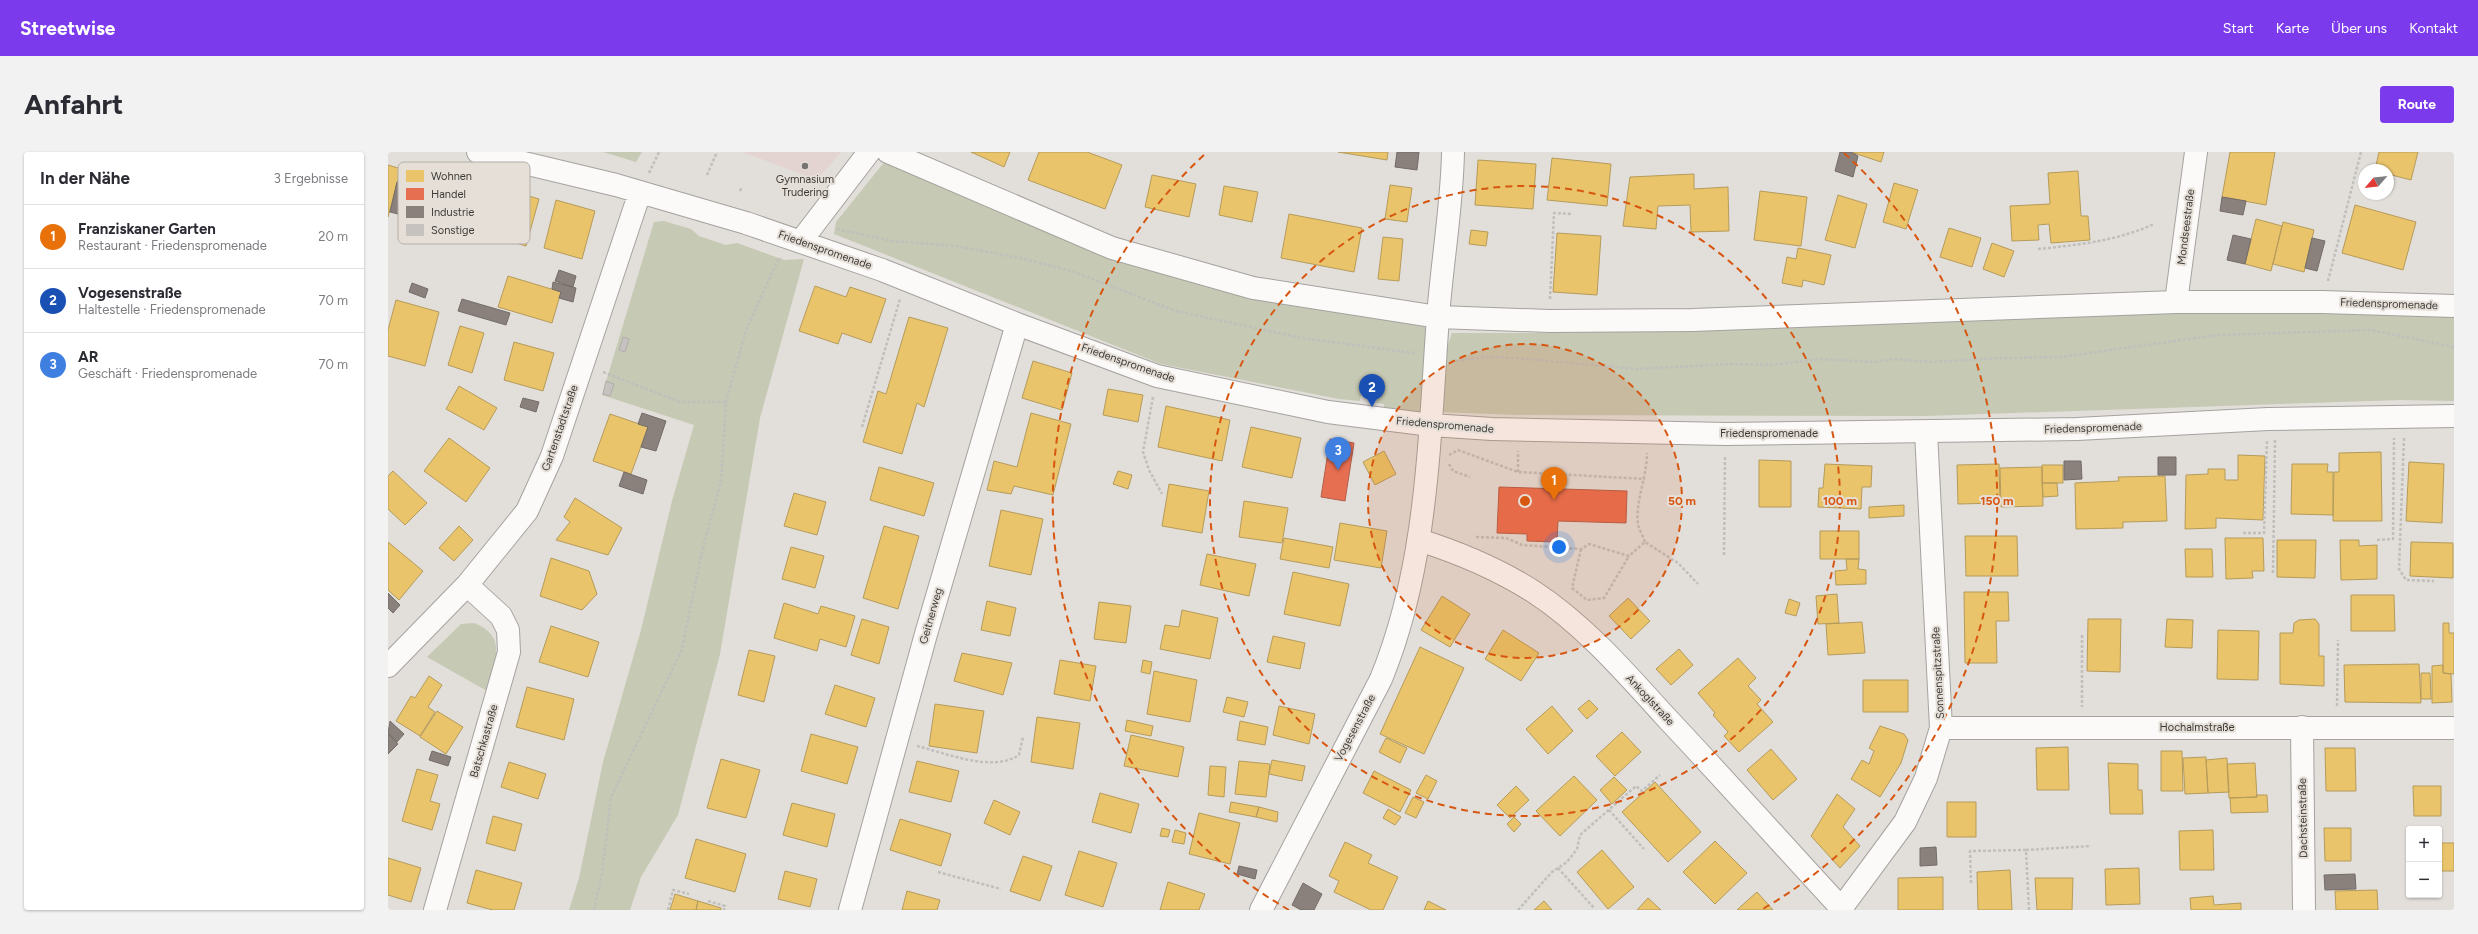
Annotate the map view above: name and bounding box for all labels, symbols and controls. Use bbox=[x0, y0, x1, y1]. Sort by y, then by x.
text: Streetwise bbox=[20, 17, 115, 40]
text: Start bbox=[2223, 20, 2254, 37]
text: Karte bbox=[2276, 20, 2309, 37]
text: Über uns bbox=[2331, 20, 2387, 37]
text: Kontakt bbox=[2409, 20, 2458, 37]
button: Route bbox=[2380, 86, 2454, 123]
text: Anfahrt bbox=[24, 87, 123, 121]
marker: Gymnasium Trudering bbox=[800, 161, 810, 171]
legend bbox=[398, 162, 530, 244]
north arrow bbox=[2358, 164, 2394, 200]
text: In der Nähe bbox=[40, 168, 130, 188]
text: Wohnen bbox=[431, 170, 472, 183]
text: 3 Ergebnisse bbox=[274, 171, 348, 186]
place label: Gymnasium Trudering bbox=[776, 173, 834, 199]
text: Handel bbox=[431, 188, 466, 201]
street label: Mondseestraße bbox=[2175, 188, 2197, 266]
text: Industrie bbox=[431, 206, 474, 219]
text: Franziskaner Garten bbox=[78, 220, 216, 238]
text: Sonstige bbox=[431, 224, 475, 237]
street label: Friedenspromenade bbox=[777, 228, 873, 272]
text: 1 bbox=[50, 229, 56, 244]
text: 20 m bbox=[318, 229, 348, 244]
text: Restaurant · Friedenspromenade bbox=[78, 238, 267, 253]
text: Vogesenstraße bbox=[78, 284, 182, 302]
text: 2 bbox=[49, 293, 57, 308]
text: 70 m bbox=[318, 293, 348, 308]
street label: Friedenspromenade bbox=[2340, 296, 2438, 312]
text: Haltestelle · Friedenspromenade bbox=[78, 302, 266, 317]
street label: Friedenspromenade bbox=[1080, 341, 1176, 385]
text: AR bbox=[78, 348, 98, 366]
text: 3 bbox=[49, 357, 57, 372]
text: 70 m bbox=[318, 357, 348, 372]
text: Geschäft · Friedenspromenade bbox=[78, 366, 257, 381]
pin: 2 bbox=[1359, 374, 1385, 407]
street label: Gartenstadtstraße bbox=[539, 383, 581, 473]
street label: Friedenspromenade bbox=[1396, 414, 1494, 436]
street label: Friedenspromenade bbox=[2044, 420, 2142, 436]
street label: Friedenspromenade bbox=[1720, 427, 1818, 440]
pin: 3 bbox=[1325, 437, 1351, 470]
pin: 1 bbox=[1541, 467, 1567, 500]
centre of rings bbox=[1518, 494, 1532, 508]
text: 50 m bbox=[1668, 494, 1696, 508]
text: 100 m bbox=[1823, 494, 1857, 508]
text: 150 m bbox=[1980, 494, 2014, 508]
your location bbox=[1549, 537, 1569, 557]
street label: Geitnerweg bbox=[917, 586, 945, 646]
street label: Sonnenspitzstraße bbox=[1929, 627, 1947, 719]
street label: Ankoglstraße bbox=[1623, 672, 1677, 728]
street label: Vogesenstraße bbox=[1332, 692, 1378, 764]
street label: Batschkastraße bbox=[467, 703, 501, 779]
street label: Hochalmstraße bbox=[2160, 721, 2234, 734]
street label: Dachsteinstraße bbox=[2296, 778, 2310, 858]
map controls bbox=[2406, 826, 2442, 898]
button: + bbox=[2406, 826, 2442, 862]
button: − bbox=[2406, 862, 2442, 898]

